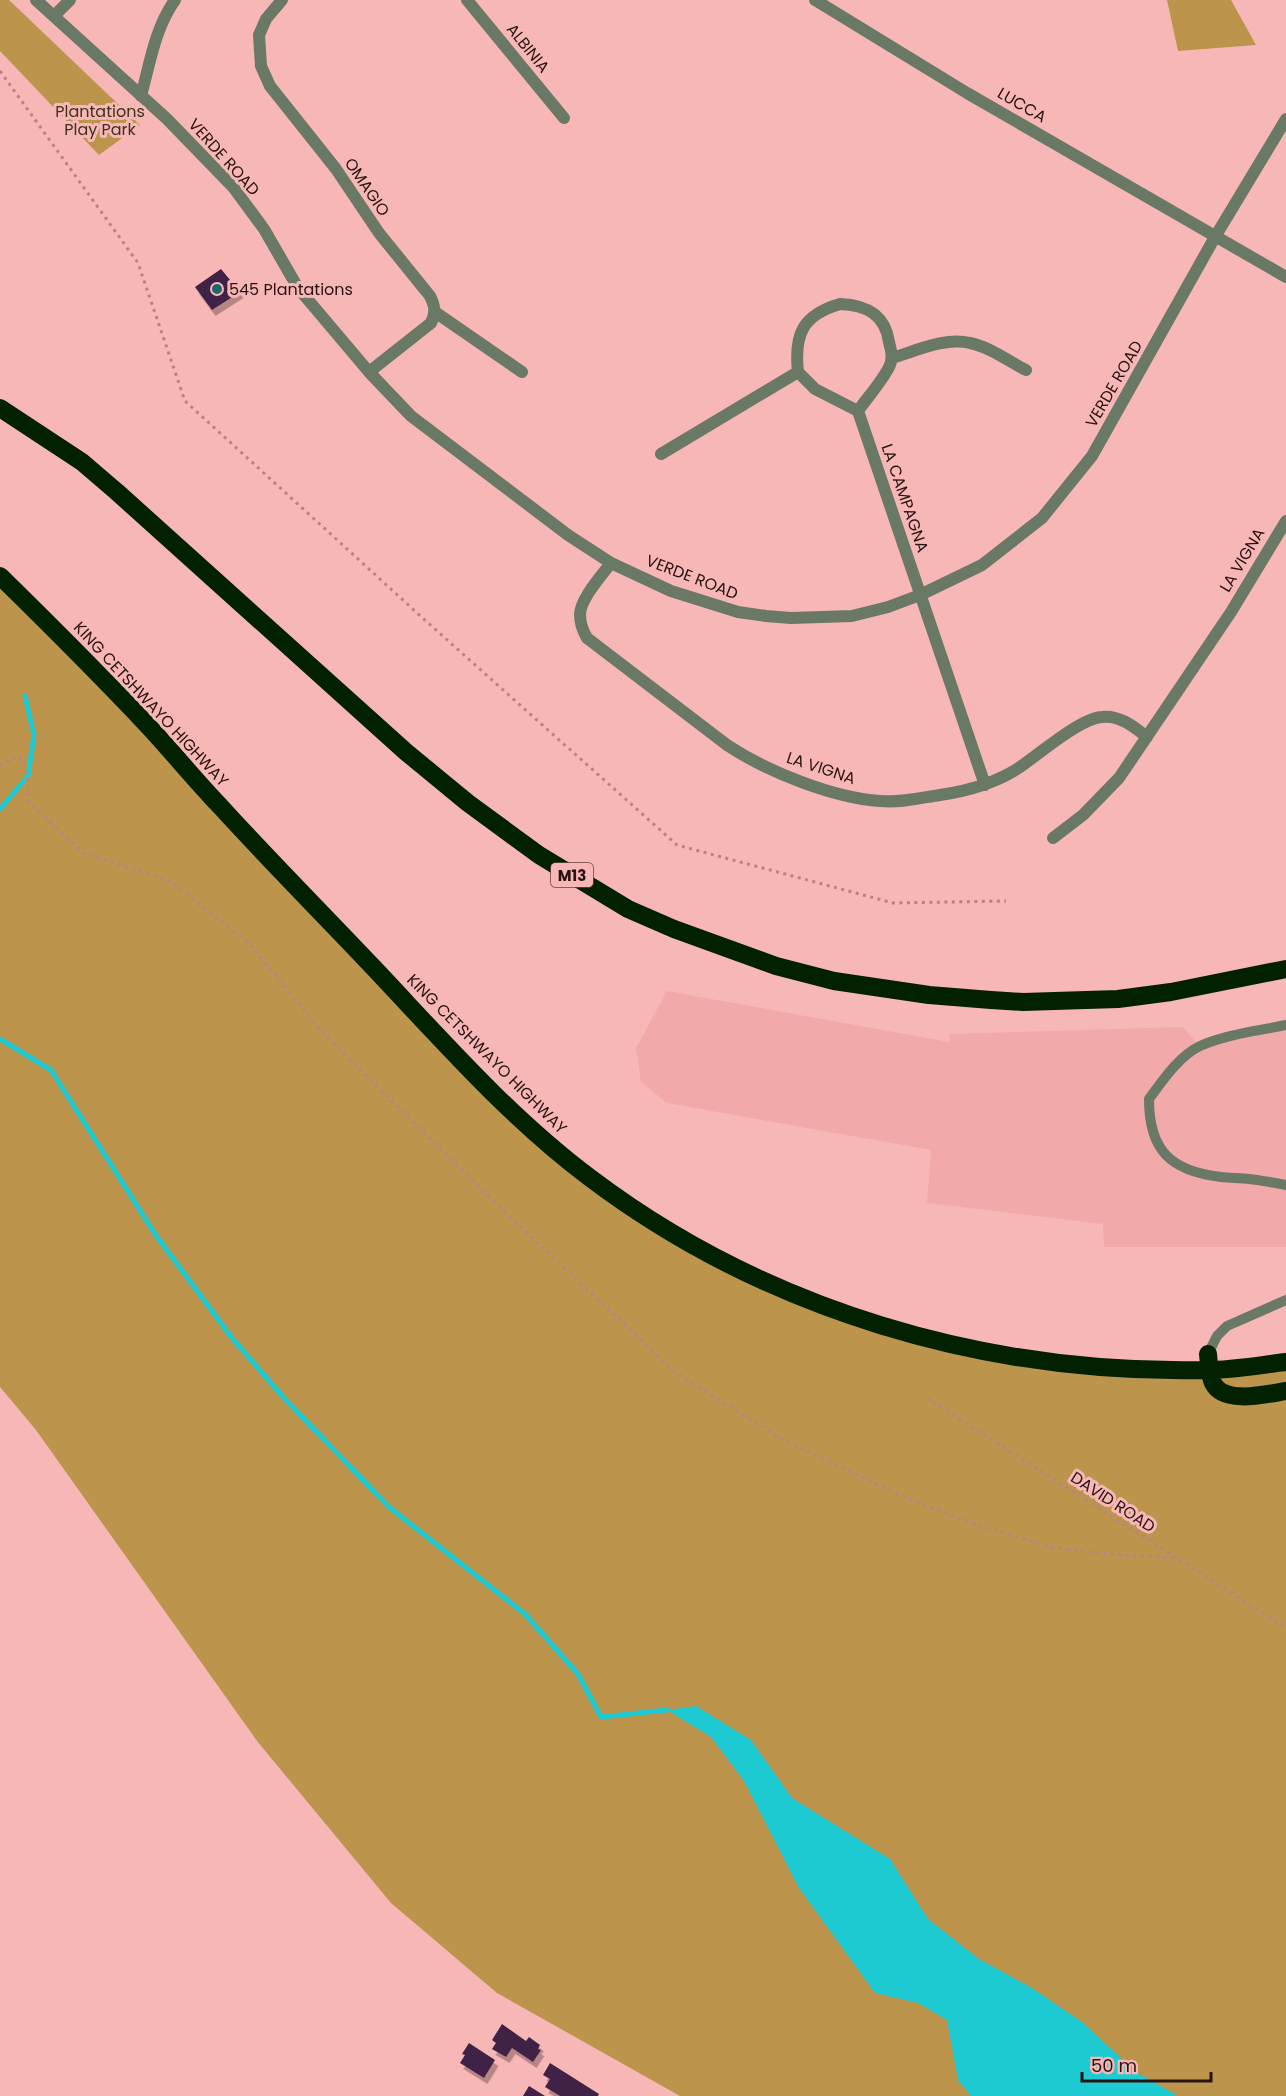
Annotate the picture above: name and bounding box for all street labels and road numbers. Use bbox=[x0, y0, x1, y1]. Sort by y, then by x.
street label: ALBINIA bbox=[501, 18, 555, 78]
street label: LUCCA bbox=[993, 82, 1051, 128]
street label: VERDE ROAD bbox=[183, 113, 265, 201]
street label: OMAGIO bbox=[339, 153, 395, 221]
street label: VERDE ROAD bbox=[1080, 336, 1148, 432]
street label: LA CAMPAGNA bbox=[876, 441, 934, 556]
street label: LA VIGNA bbox=[1214, 523, 1270, 596]
street label: VERDE ROAD bbox=[643, 549, 741, 605]
street label: KING CETSHWAYO HIGHWAY bbox=[68, 616, 234, 792]
street label: LA VIGNA bbox=[784, 746, 859, 790]
road number: M13 bbox=[551, 863, 593, 887]
street label: KING CETSHWAYO HIGHWAY bbox=[402, 969, 573, 1140]
street label: DAVID ROAD bbox=[1066, 1466, 1160, 1538]

